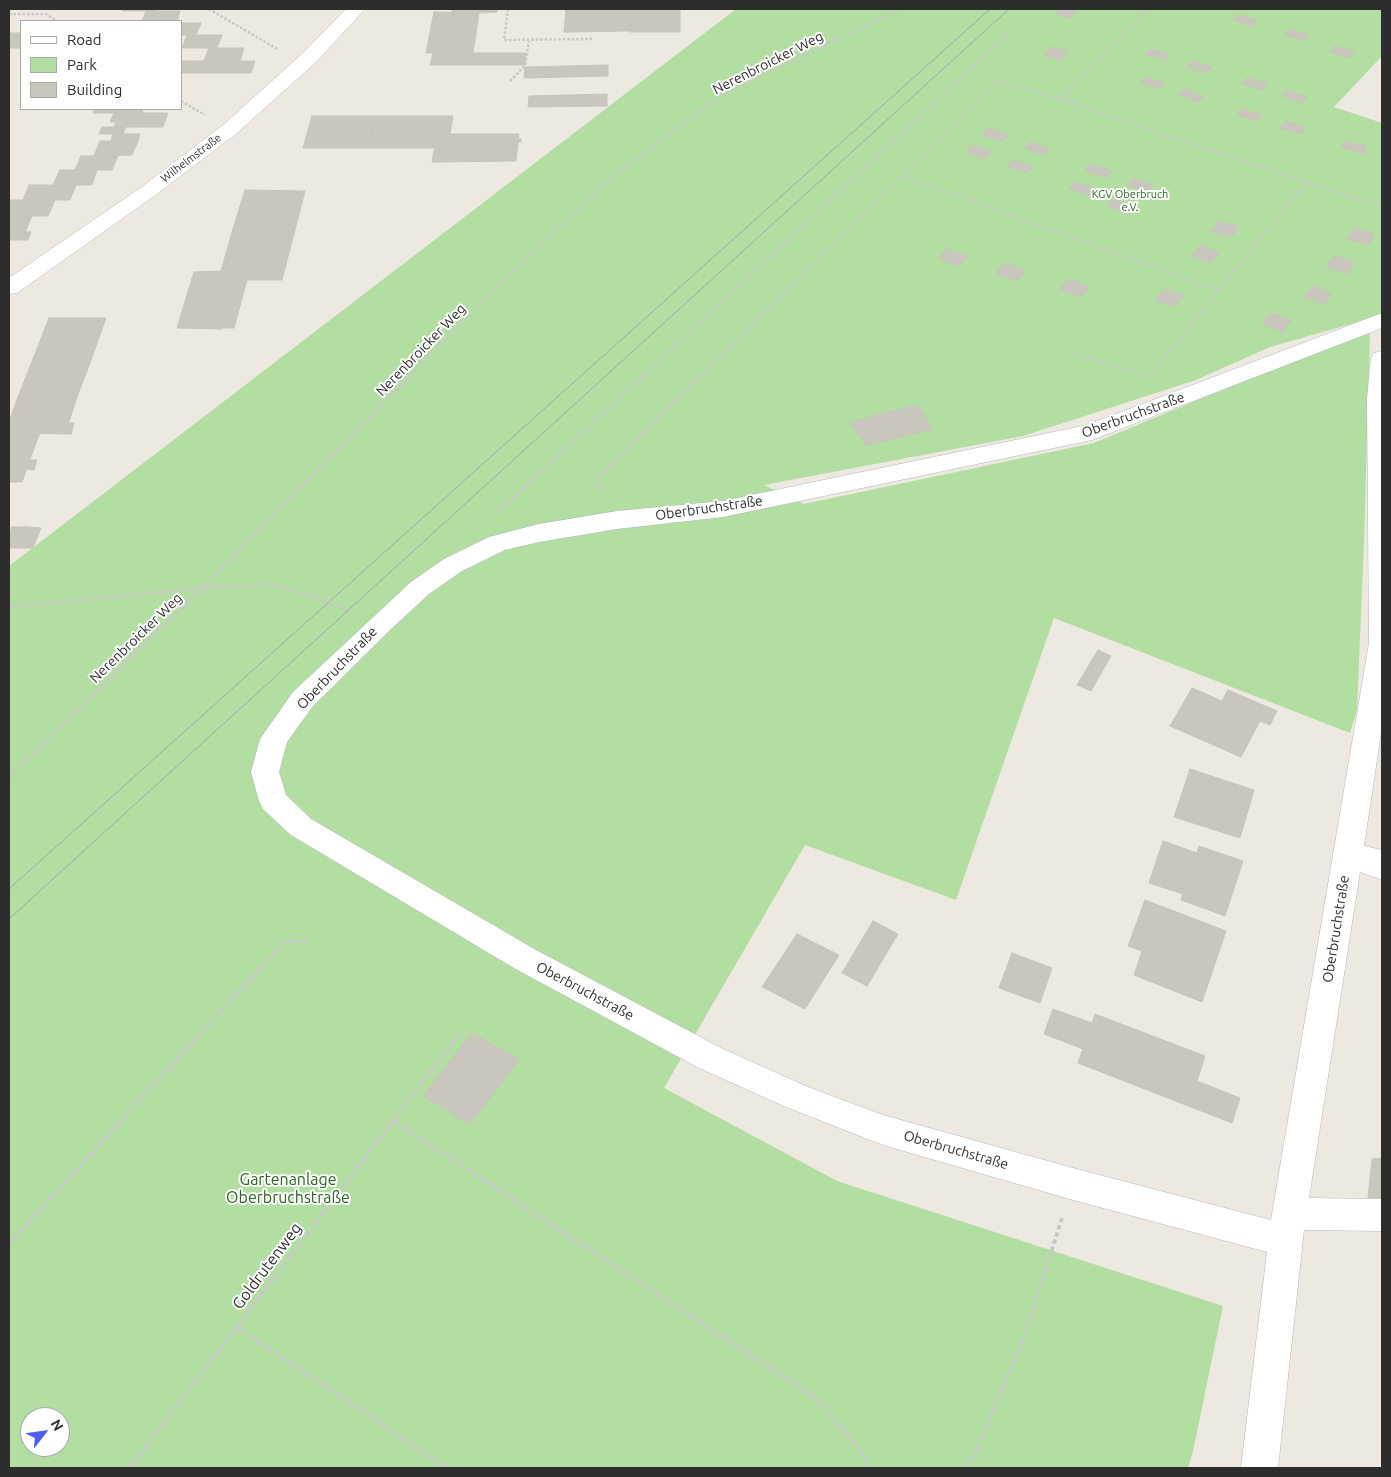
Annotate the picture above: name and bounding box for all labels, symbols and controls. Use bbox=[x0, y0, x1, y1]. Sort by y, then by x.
legend bbox=[20, 20, 182, 110]
street label: Nerenbroicker Weg bbox=[710, 28, 826, 98]
text: Road bbox=[67, 31, 102, 48]
text: Park bbox=[67, 56, 97, 73]
text: Building bbox=[67, 81, 122, 98]
street label: Wilhelmstraße bbox=[158, 131, 224, 185]
park label: KGV Oberbruch e.V. bbox=[1092, 187, 1168, 213]
street label: Nerenbroicker Weg bbox=[373, 300, 469, 400]
street label: Oberbruchstraße bbox=[1079, 389, 1187, 441]
street label: Oberbruchstraße bbox=[654, 492, 764, 524]
street label: Nerenbroicker Weg bbox=[86, 590, 186, 686]
street label: Oberbruchstraße bbox=[293, 623, 381, 713]
street label: Oberbruchstraße bbox=[1319, 874, 1353, 984]
street label: Oberbruchstraße bbox=[533, 958, 637, 1024]
street label: Oberbruchstraße bbox=[902, 1127, 1010, 1173]
park label: Gartenanlage Oberbruchstraße bbox=[226, 1170, 350, 1208]
street label: Goldrutenweg bbox=[228, 1219, 306, 1313]
north arrow bbox=[20, 1407, 70, 1457]
text: N bbox=[48, 1416, 67, 1434]

